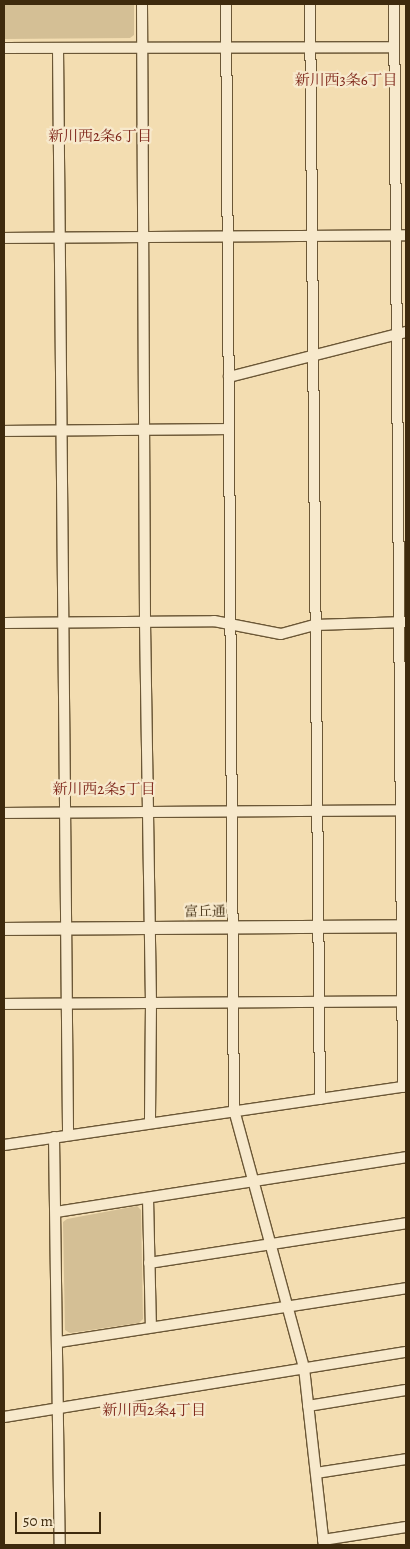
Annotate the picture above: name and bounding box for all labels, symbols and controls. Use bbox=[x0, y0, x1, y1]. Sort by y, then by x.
district label: 新川西3条6丁目 bbox=[294, 72, 398, 90]
district label: 新川西2条6丁目 bbox=[48, 128, 152, 146]
district label: 新川西2条5丁目 bbox=[52, 781, 156, 799]
street label: 富丘通 bbox=[184, 903, 226, 921]
district label: 新川西2条4丁目 bbox=[102, 1402, 206, 1420]
scale bar bbox=[18, 1502, 104, 1534]
text: 50 m bbox=[23, 1511, 53, 1531]

